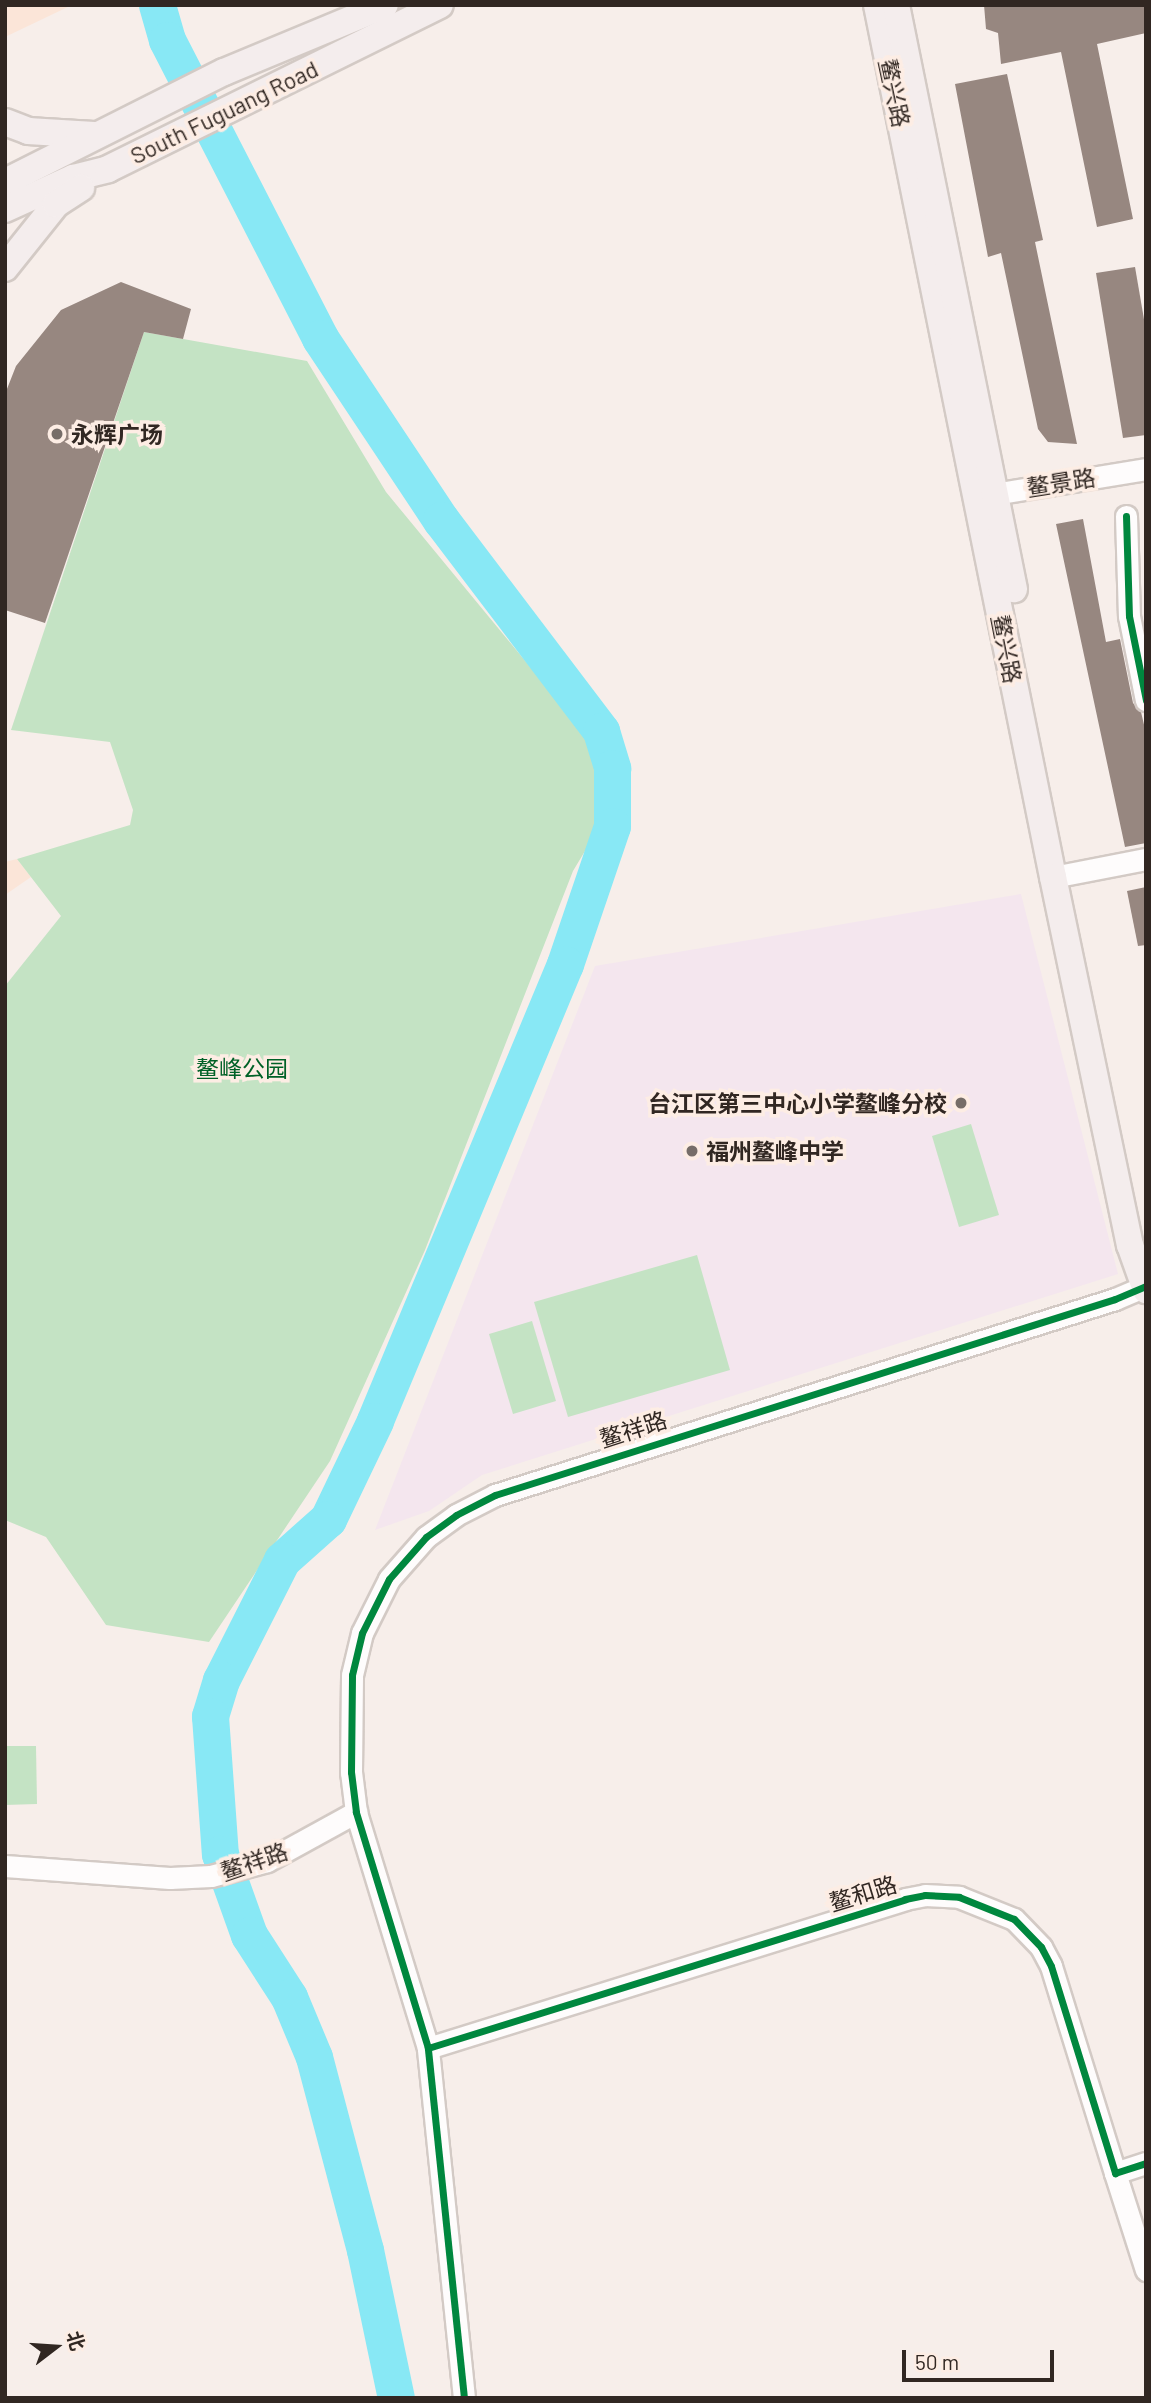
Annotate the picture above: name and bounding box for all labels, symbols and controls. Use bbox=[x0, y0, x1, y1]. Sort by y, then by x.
street label: South Fuguang Road bbox=[126, 55, 322, 169]
street label: 鳌兴路 bbox=[874, 56, 916, 130]
place label: 永辉广场 bbox=[71, 420, 163, 448]
marker: 永辉广场 bbox=[49, 426, 65, 442]
street label: 鳌景路 bbox=[1025, 463, 1097, 501]
street label: 鳌兴路 bbox=[987, 613, 1027, 685]
park label: 鳌峰公园 bbox=[196, 1054, 288, 1082]
place label: 台江区第三中心小学鳌峰分校 bbox=[648, 1089, 947, 1117]
marker: 台江区第三中心小学鳌峰分校 bbox=[953, 1095, 969, 1111]
place label: 福州鳌峰中学 bbox=[706, 1137, 844, 1165]
marker: 福州鳌峰中学 bbox=[684, 1143, 700, 1159]
street label: 鳌祥路 bbox=[596, 1405, 670, 1453]
street label: 鳌祥路 bbox=[217, 1837, 291, 1885]
street label: 鳌和路 bbox=[826, 1870, 900, 1916]
north arrow bbox=[21, 2312, 91, 2382]
text: 北 bbox=[63, 2328, 90, 2353]
scale bar bbox=[906, 2336, 1058, 2380]
text: 50 m bbox=[915, 2349, 959, 2374]

